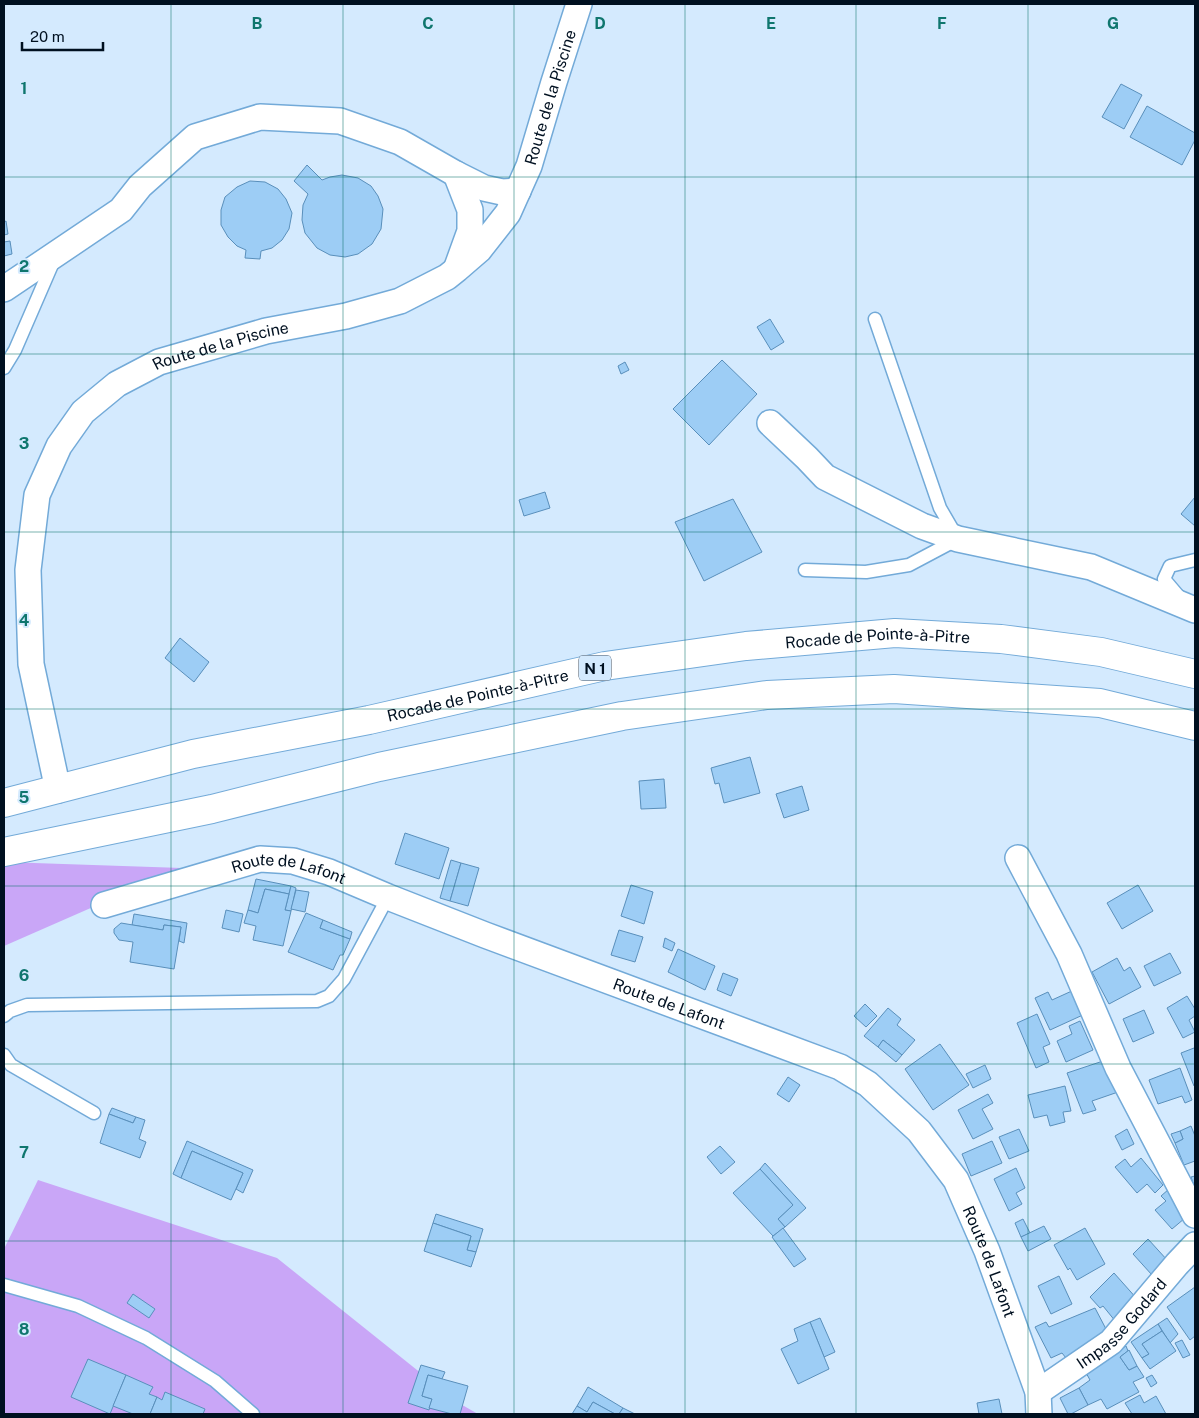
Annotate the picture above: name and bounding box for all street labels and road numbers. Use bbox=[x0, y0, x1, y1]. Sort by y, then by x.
street label: Route de la Piscine bbox=[520, 27, 580, 167]
street label: Route de la Piscine bbox=[149, 317, 290, 373]
street label: Rocade de Pointe-à-Pitre bbox=[784, 623, 971, 652]
road number: N 1 bbox=[579, 656, 611, 680]
street label: Rocade de Pointe-à-Pitre bbox=[385, 665, 570, 725]
street label: Route de Lafont bbox=[229, 849, 349, 888]
street label: Route de Lafont bbox=[610, 974, 728, 1033]
street label: Route de Lafont bbox=[959, 1203, 1020, 1320]
street label: Impasse Godard bbox=[1073, 1274, 1170, 1372]

